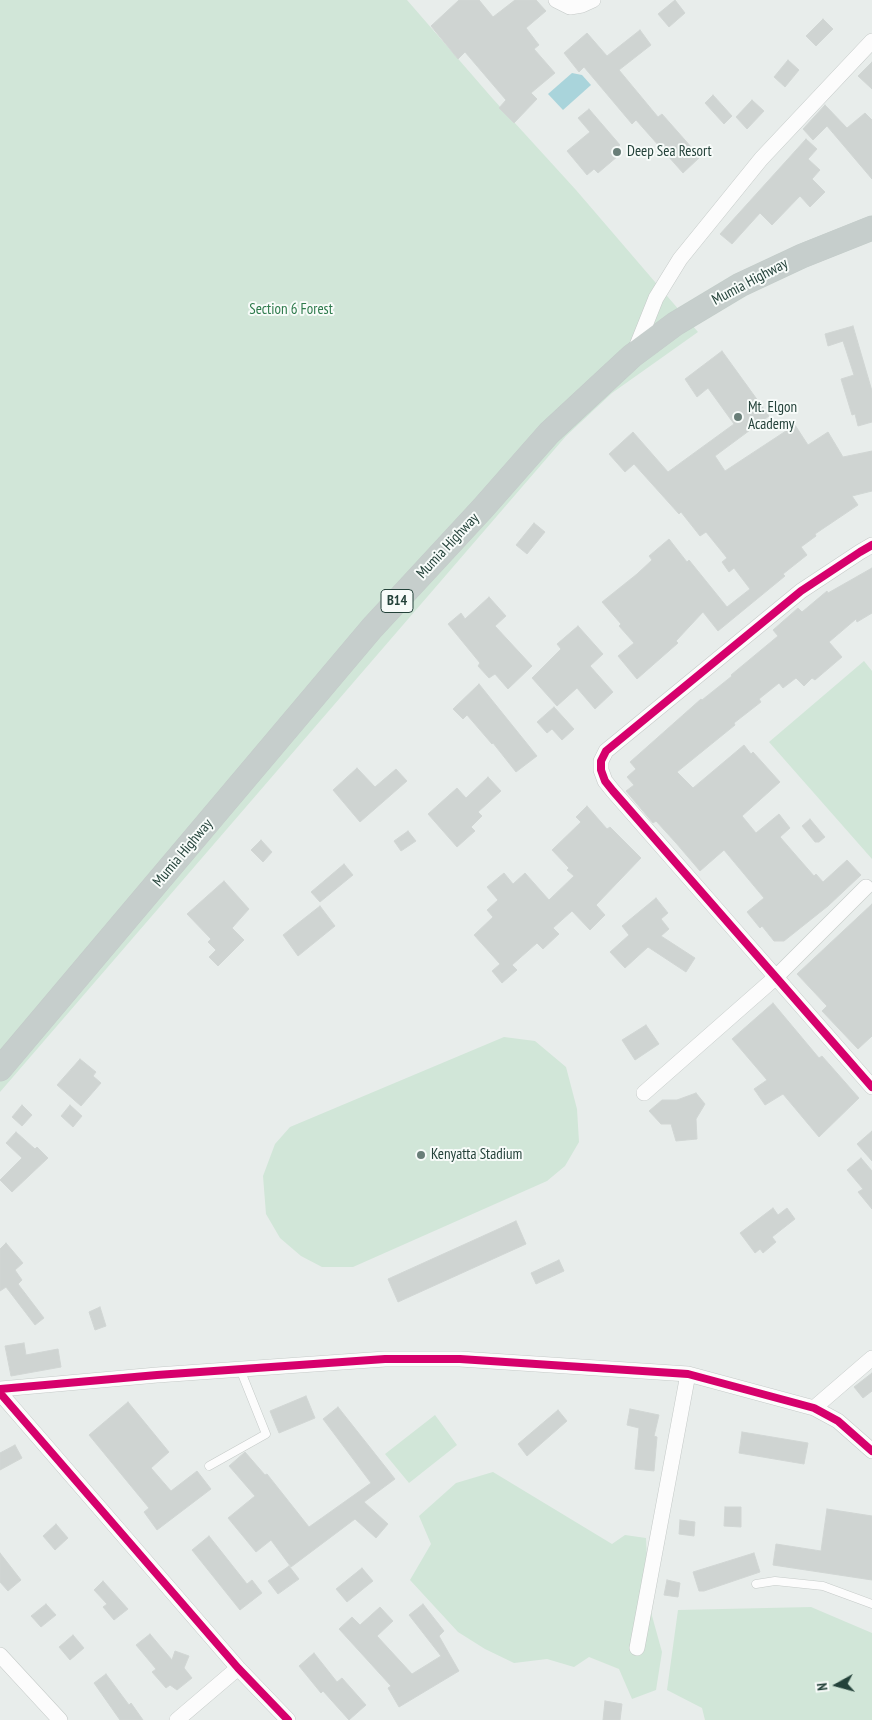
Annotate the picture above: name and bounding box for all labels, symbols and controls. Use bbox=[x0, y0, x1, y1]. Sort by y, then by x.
place label: Deep Sea Resort bbox=[627, 143, 712, 161]
marker: Deep Sea Resort bbox=[611, 146, 623, 158]
street label: Mumia Highway bbox=[709, 255, 791, 309]
park label: Section 6 Forest bbox=[249, 301, 333, 319]
place label: Mt. Elgon Academy bbox=[748, 399, 797, 434]
marker: Mt. Elgon Academy bbox=[732, 411, 744, 423]
street label: Mumia Highway bbox=[413, 509, 483, 583]
road number: B14 bbox=[381, 590, 413, 612]
street label: Mumia Highway bbox=[149, 815, 217, 891]
place label: Kenyatta Stadium bbox=[431, 1146, 522, 1164]
marker: Kenyatta Stadium bbox=[415, 1149, 427, 1161]
north arrow bbox=[812, 1660, 862, 1710]
text: N bbox=[813, 1682, 832, 1692]

